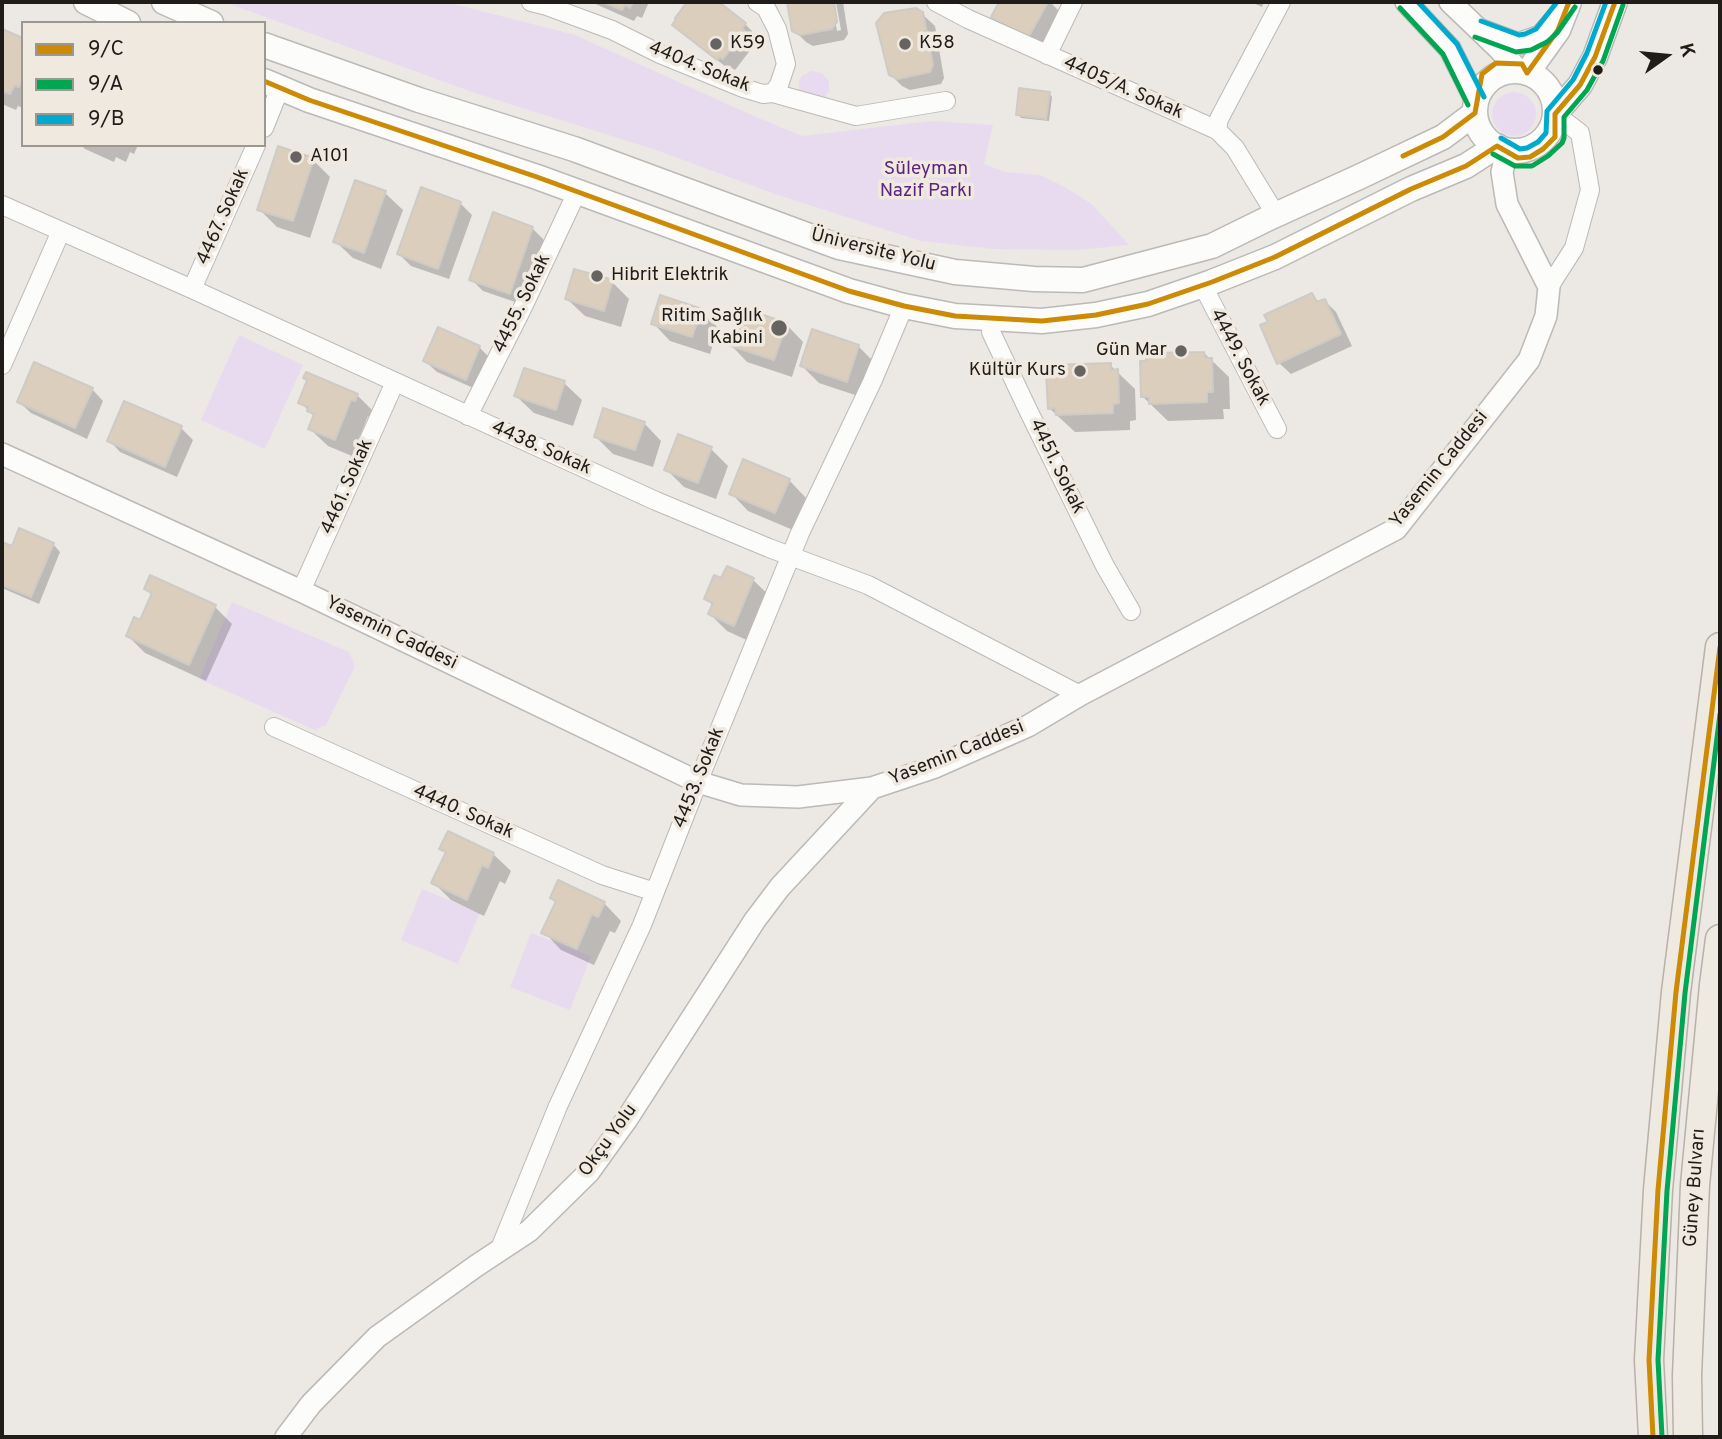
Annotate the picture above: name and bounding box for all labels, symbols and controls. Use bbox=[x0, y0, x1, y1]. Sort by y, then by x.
legend bbox=[21, 21, 266, 147]
north arrow bbox=[1631, 21, 1701, 91]
place label: K59 bbox=[730, 33, 765, 55]
place label: K58 bbox=[919, 33, 955, 55]
text: 9/C bbox=[88, 36, 124, 63]
marker: K59 bbox=[708, 36, 724, 52]
marker: K58 bbox=[897, 36, 913, 52]
street label: 4404. Sokak bbox=[645, 37, 753, 99]
text: K bbox=[1673, 41, 1700, 60]
street label: 4405/A. Sokak bbox=[1060, 52, 1186, 126]
unlabelled marker bbox=[1591, 63, 1605, 77]
text: 9/A bbox=[88, 71, 123, 98]
text: 9/B bbox=[88, 106, 125, 133]
place label: A101 bbox=[310, 146, 349, 168]
marker: A101 bbox=[288, 149, 304, 165]
park label: Süleyman Nazif Parkı bbox=[880, 159, 972, 203]
street label: 4467. Sokak bbox=[193, 165, 255, 269]
street label: Üniversite Yolu bbox=[808, 224, 938, 278]
street label: 4455. Sokak bbox=[489, 251, 557, 357]
place label: Hibrit Elektrik bbox=[611, 265, 729, 287]
marker: Hibrit Elektrik bbox=[589, 268, 605, 284]
place label: Ritim Sağlık Kabini bbox=[661, 306, 763, 350]
street label: 4449. Sokak bbox=[1204, 306, 1274, 410]
marker: Ritim Sağlık Kabini bbox=[769, 318, 789, 338]
place label: Gün Mar bbox=[1096, 340, 1167, 362]
marker: Gün Mar bbox=[1173, 343, 1189, 359]
place label: Kültür Kurs bbox=[969, 360, 1066, 382]
marker: Kültür Kurs bbox=[1072, 363, 1088, 379]
street label: Yasemin Caddesi bbox=[1386, 407, 1494, 533]
street label: 4451. Sokak bbox=[1023, 416, 1089, 518]
street label: 4438. Sokak bbox=[488, 417, 594, 481]
street label: 4461. Sokak bbox=[317, 436, 379, 538]
street label: Yasemin Caddesi bbox=[321, 592, 461, 676]
street label: Yasemin Caddesi bbox=[886, 717, 1028, 791]
street label: 4453. Sokak bbox=[669, 724, 731, 832]
street label: 4440. Sokak bbox=[409, 781, 517, 845]
street label: Okçu Yolu bbox=[575, 1100, 643, 1182]
street label: Güney Bulvarı bbox=[1680, 1128, 1712, 1248]

